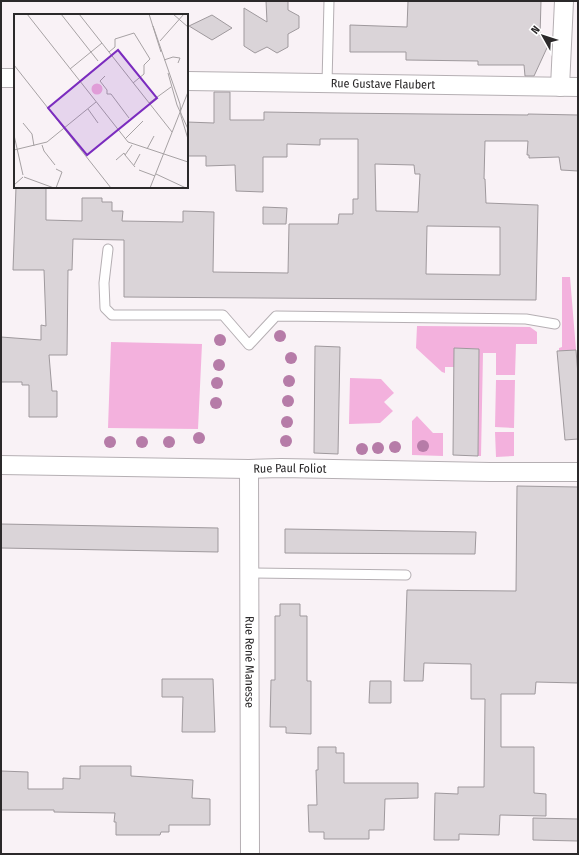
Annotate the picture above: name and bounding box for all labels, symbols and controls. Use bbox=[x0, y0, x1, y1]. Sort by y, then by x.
inset map bbox=[14, 14, 188, 188]
north arrow bbox=[523, 16, 563, 56]
text: N bbox=[528, 23, 543, 37]
street label: Rue Gustave Flaubert bbox=[331, 76, 435, 92]
street label: Rue Paul Foliot bbox=[253, 461, 327, 476]
street label: Rue René Manesse bbox=[242, 616, 257, 708]

